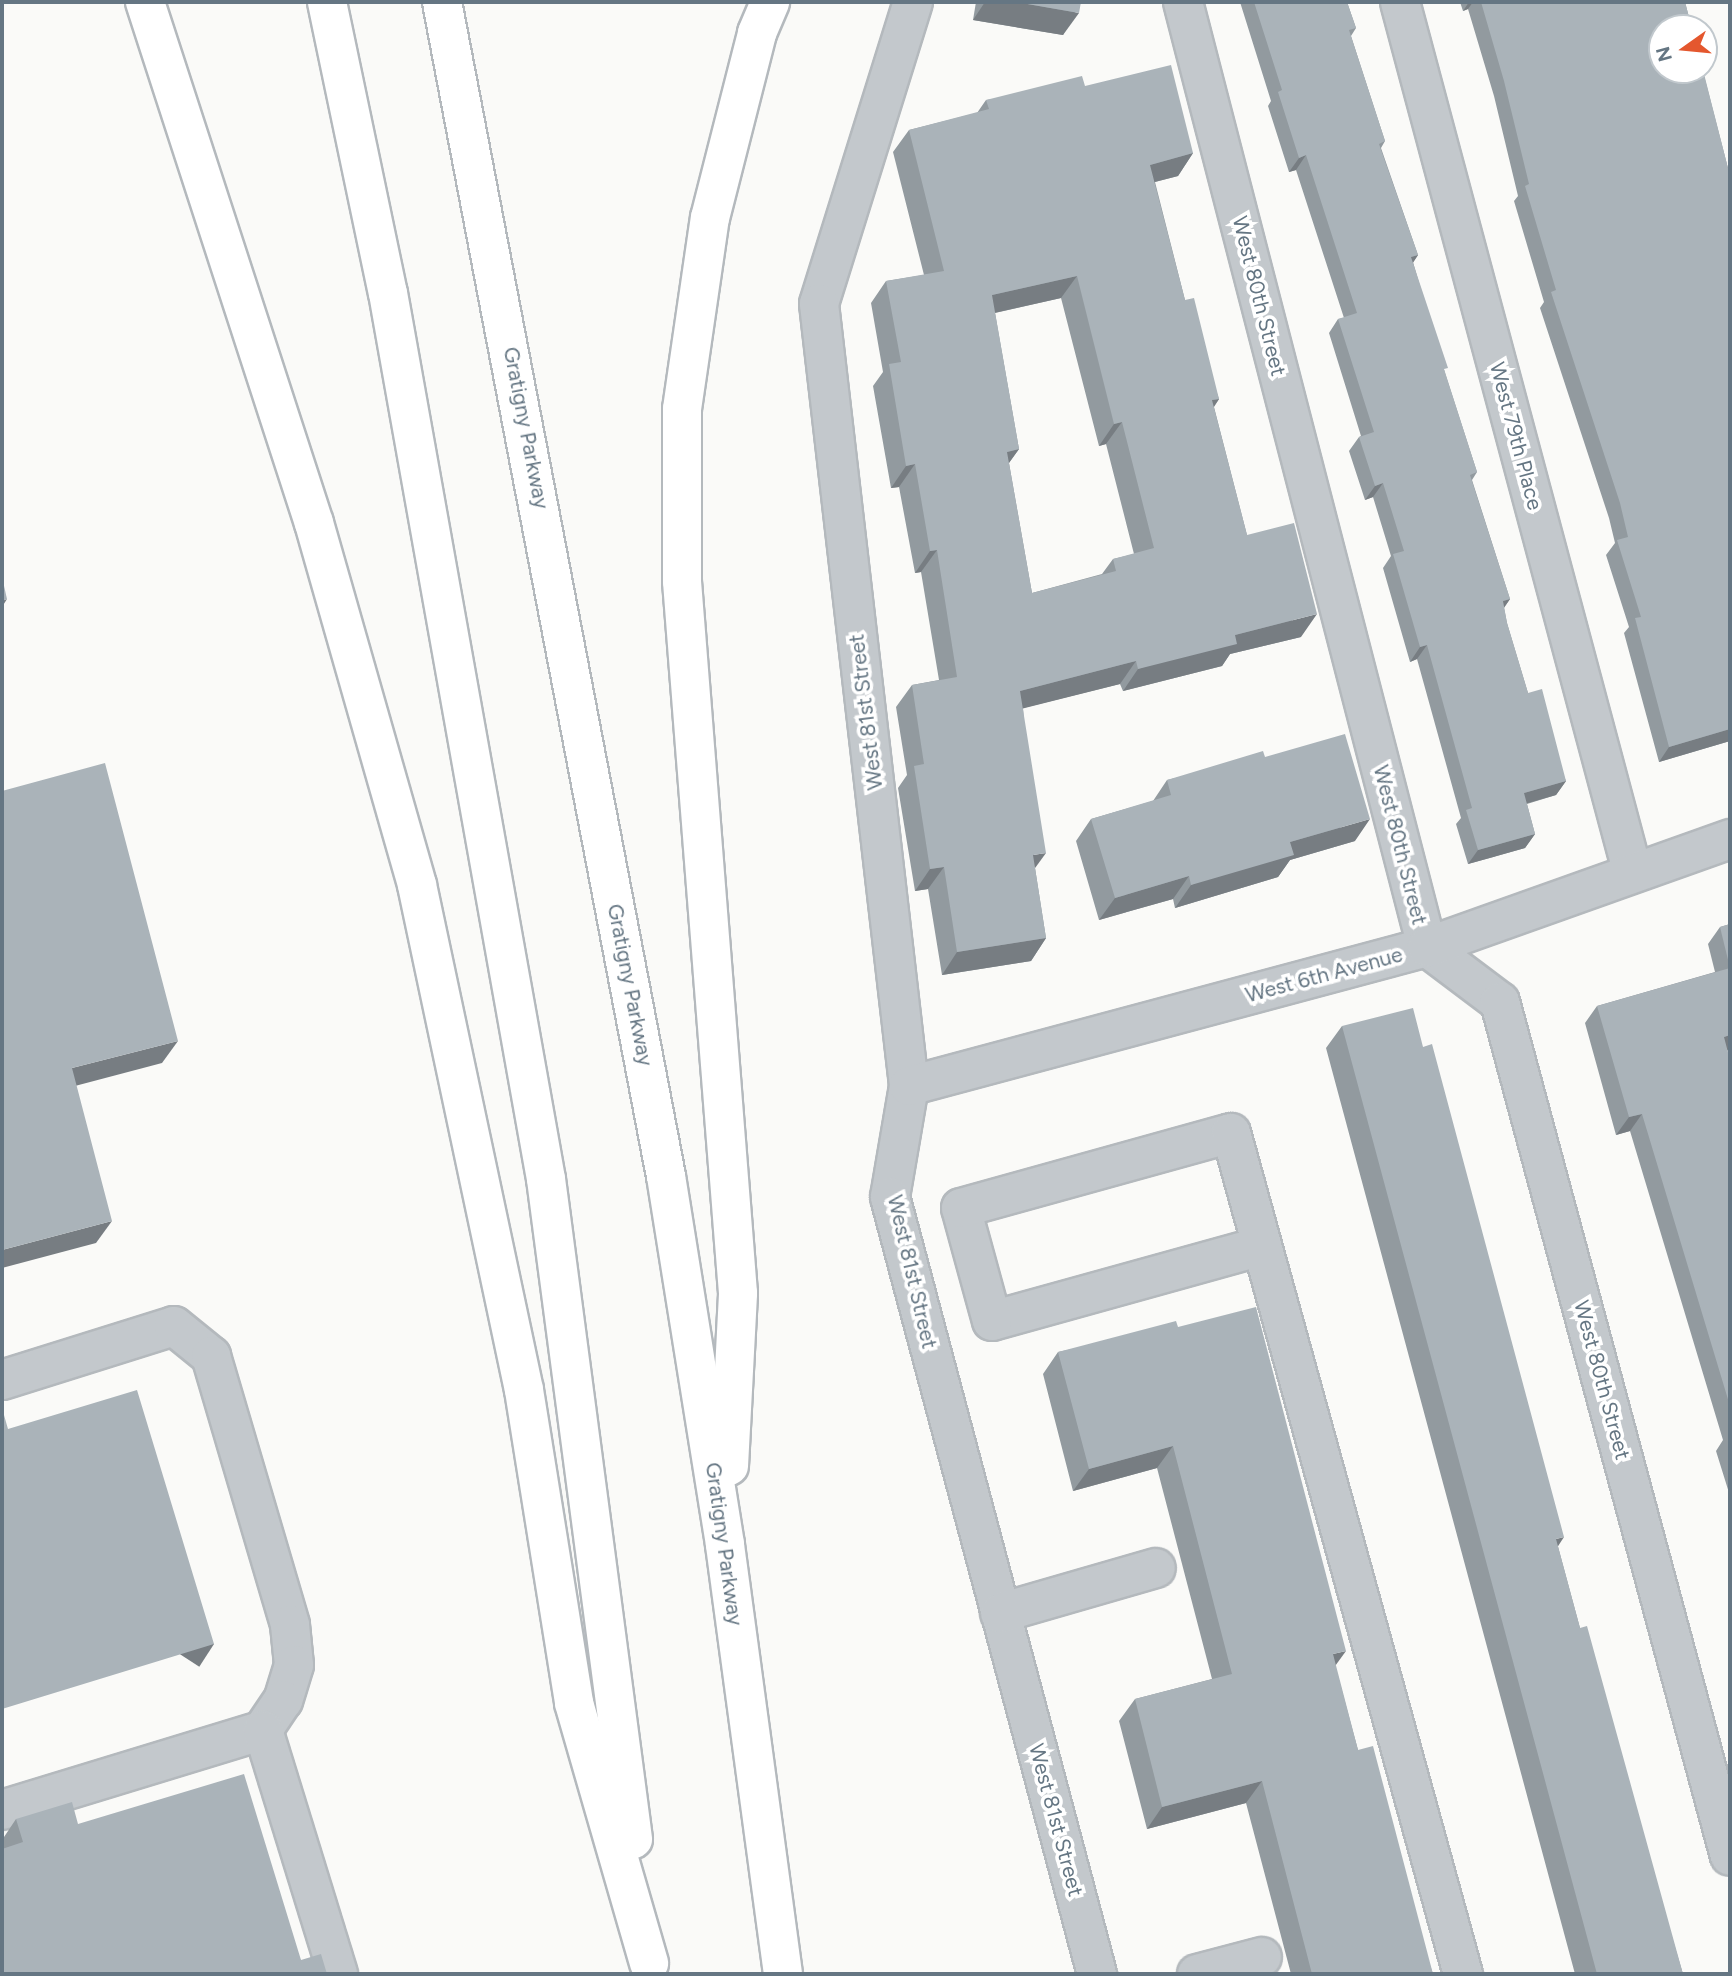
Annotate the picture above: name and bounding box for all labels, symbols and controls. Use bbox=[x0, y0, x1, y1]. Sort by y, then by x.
north arrow bbox=[1648, 14, 1718, 84]
text: N bbox=[1651, 44, 1677, 64]
street label: West 80th Street bbox=[1227, 214, 1291, 378]
street label: Gratigny Parkway bbox=[498, 345, 554, 511]
street label: West 79th Place bbox=[1484, 359, 1548, 513]
street label: West 81st Street bbox=[844, 633, 888, 791]
street label: West 80th Street bbox=[1368, 763, 1432, 927]
street label: Gratigny Parkway bbox=[602, 902, 658, 1068]
street label: West 6th Avenue bbox=[1243, 942, 1405, 1008]
street label: West 81st Street bbox=[882, 1193, 942, 1351]
street label: West 80th Street bbox=[1569, 1298, 1635, 1462]
street label: Gratigny Parkway bbox=[700, 1461, 748, 1627]
street label: West 81st Street bbox=[1024, 1741, 1088, 1899]

